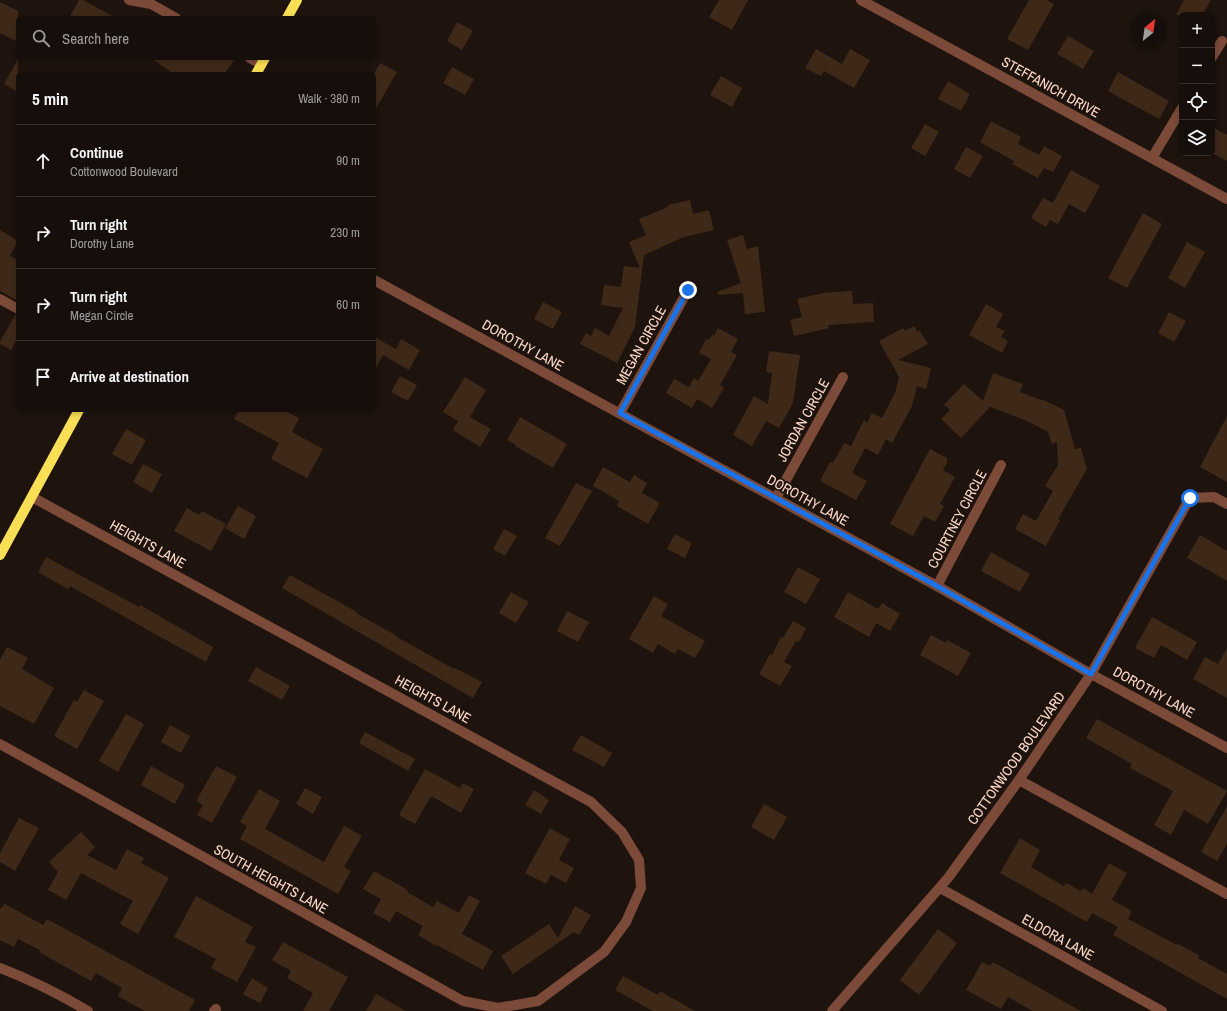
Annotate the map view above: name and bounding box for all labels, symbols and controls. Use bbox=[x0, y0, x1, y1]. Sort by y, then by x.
north arrow bbox=[1131, 12, 1167, 48]
map controls bbox=[1179, 12, 1215, 156]
button: + bbox=[1179, 12, 1215, 48]
search box bbox=[16, 16, 376, 60]
icon: search bbox=[30, 27, 52, 49]
text: Search here bbox=[62, 28, 129, 49]
button: − bbox=[1179, 48, 1215, 84]
street label: STEFFANICH DRIVE bbox=[999, 53, 1103, 121]
button: locate bbox=[1179, 84, 1215, 120]
text: 5 min bbox=[32, 87, 68, 110]
text: Walk · 380 m bbox=[298, 90, 360, 107]
button: layers bbox=[1179, 120, 1215, 156]
text: Continue bbox=[70, 142, 123, 163]
icon: ahead bbox=[32, 150, 54, 172]
text: 90 m bbox=[336, 152, 360, 169]
text: Cottonwood Boulevard bbox=[70, 163, 178, 180]
text: Turn right bbox=[70, 214, 127, 235]
icon: right bbox=[32, 222, 54, 244]
text: 230 m bbox=[330, 224, 360, 241]
text: Dorothy Lane bbox=[70, 235, 134, 252]
route end bbox=[679, 281, 697, 299]
text: Turn right bbox=[70, 286, 127, 307]
icon: right bbox=[32, 294, 54, 316]
text: 60 m bbox=[336, 296, 360, 313]
street label: MEGAN CIRCLE bbox=[612, 302, 670, 388]
text: Megan Circle bbox=[70, 307, 133, 324]
street label: DOROTHY LANE bbox=[479, 315, 567, 375]
icon: arrive bbox=[32, 366, 54, 388]
text: Arrive at destination bbox=[70, 366, 189, 387]
street label: JORDAN CIRCLE bbox=[773, 375, 833, 465]
street label: COURTNEY CIRCLE bbox=[923, 467, 991, 571]
street label: DOROTHY LANE bbox=[764, 470, 852, 530]
route start bbox=[1181, 489, 1199, 507]
street label: HEIGHTS LANE bbox=[107, 516, 189, 572]
street label: DOROTHY LANE bbox=[1110, 662, 1198, 722]
street label: HEIGHTS LANE bbox=[392, 671, 474, 727]
street label: COTTONWOOD BOULEVARD bbox=[963, 688, 1069, 828]
street label: SOUTH HEIGHTS LANE bbox=[211, 840, 331, 918]
street label: ELDORA LANE bbox=[1019, 910, 1097, 964]

